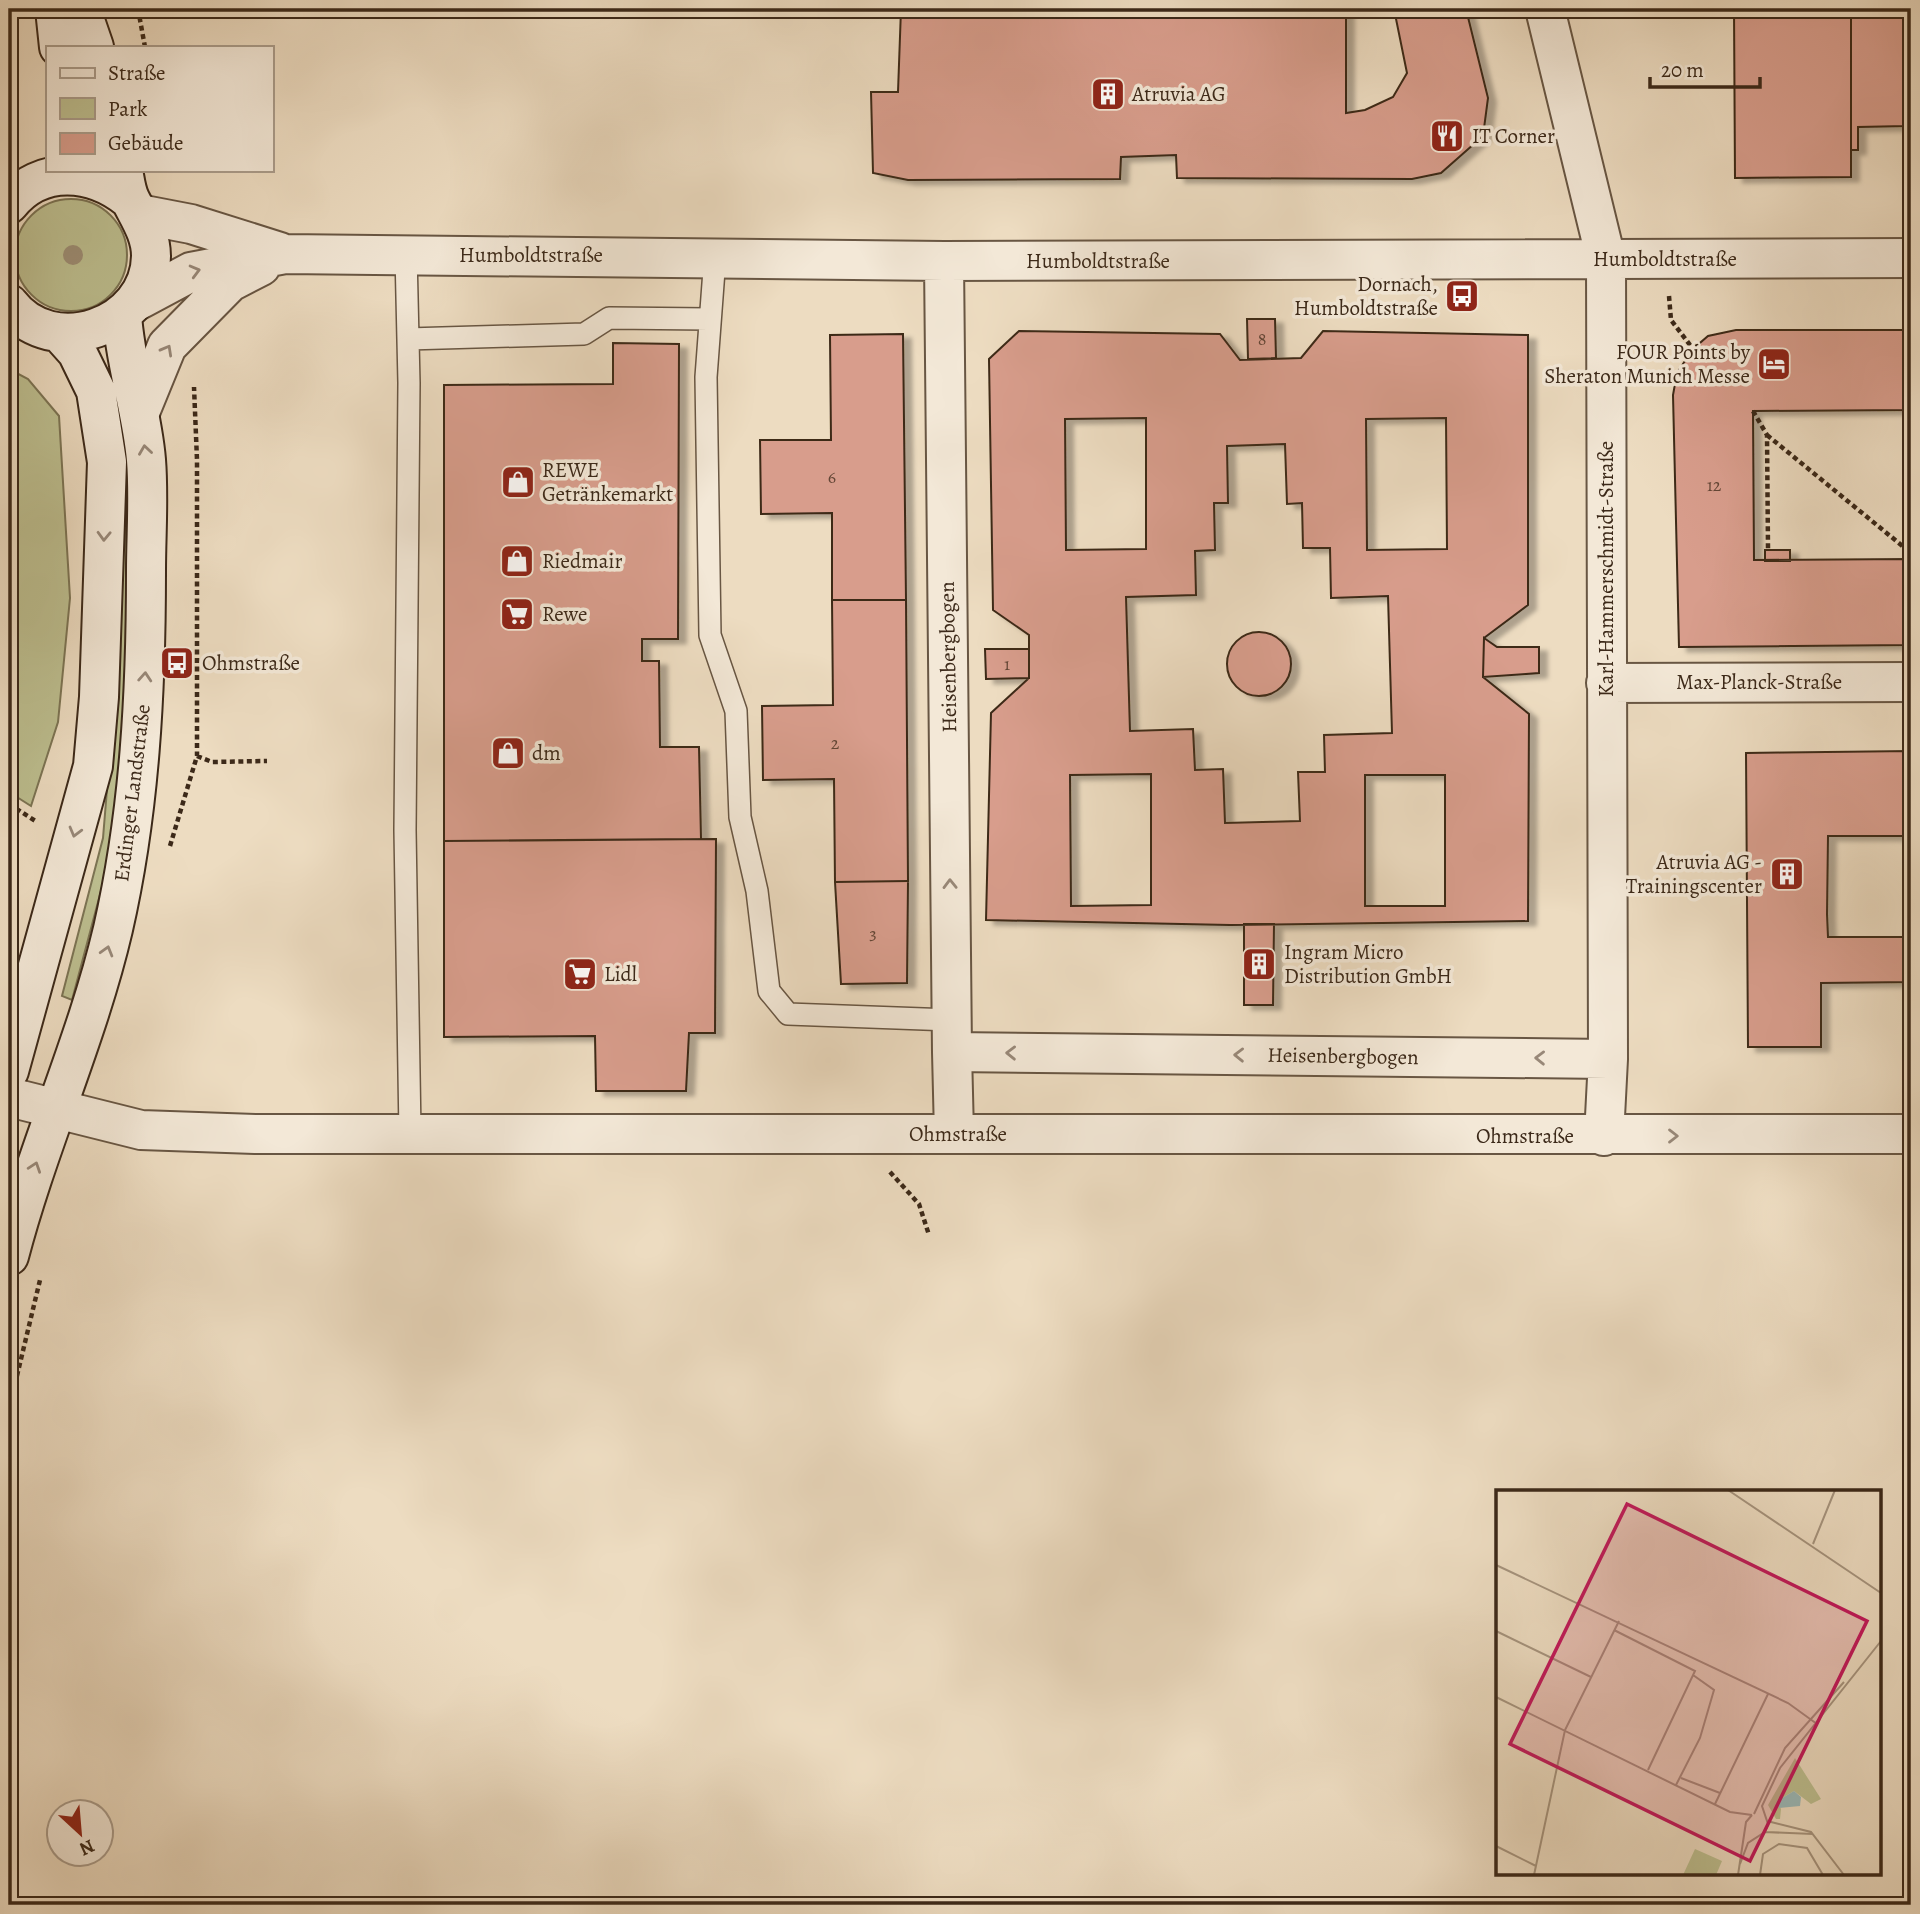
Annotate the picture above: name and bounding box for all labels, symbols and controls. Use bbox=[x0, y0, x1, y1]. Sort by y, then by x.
legend bbox=[46, 46, 273, 172]
scale bar bbox=[1650, 46, 1761, 90]
text: 20 m bbox=[1661, 56, 1704, 84]
text: Straße bbox=[108, 59, 166, 87]
building icon: Atruvia AG bbox=[1089, 75, 1127, 113]
place label: Atruvia AG bbox=[1131, 80, 1226, 108]
text: Park bbox=[108, 95, 148, 123]
restaurant icon: IT Corner bbox=[1428, 117, 1466, 155]
place label: IT Corner bbox=[1472, 122, 1555, 150]
text: Gebäude bbox=[108, 129, 184, 157]
street label: Humboldtstraße bbox=[459, 241, 603, 269]
street label: Humboldtstraße bbox=[1593, 245, 1737, 273]
street label: Humboldtstraße bbox=[1026, 247, 1170, 275]
one-way arrow bbox=[189, 265, 201, 279]
place label: Dornach, Humboldtstraße bbox=[1294, 270, 1438, 322]
bus stop icon: Dornach, Humboldtstraße bbox=[1443, 277, 1481, 315]
house number: 8 bbox=[1258, 327, 1266, 351]
place label: FOUR Points by Sheraton Munich Messe bbox=[1544, 338, 1751, 390]
one-way arrow bbox=[159, 345, 172, 357]
hotel icon: FOUR Points by Sheraton Munich Messe bbox=[1755, 345, 1793, 383]
street label: Karl-Hammerschmidt-Straße bbox=[1592, 441, 1620, 697]
one-way arrow bbox=[137, 444, 152, 456]
place label: REWE Getränkemarkt bbox=[542, 456, 673, 508]
shop icon: REWE Getränkemarkt bbox=[499, 463, 537, 501]
house number: 6 bbox=[828, 465, 836, 489]
house number: 12 bbox=[1707, 473, 1722, 497]
one-way arrow bbox=[97, 531, 112, 542]
shop icon: Riedmair bbox=[498, 542, 536, 580]
place label: Riedmair bbox=[542, 547, 622, 575]
street label: Heisenbergbogen bbox=[933, 581, 963, 733]
supermarket icon: Rewe bbox=[498, 595, 536, 633]
place label: Rewe bbox=[542, 600, 588, 628]
bus stop icon: Ohmstraße bbox=[158, 644, 196, 682]
place label: Ohmstraße bbox=[202, 649, 300, 677]
house number: 1 bbox=[1004, 652, 1010, 676]
street label: Max-Planck-Straße bbox=[1676, 668, 1842, 696]
one-way arrow bbox=[138, 672, 153, 683]
street label: Erdinger Landstraße bbox=[107, 703, 157, 883]
house number: 2 bbox=[831, 731, 840, 755]
shop icon: dm bbox=[489, 734, 527, 772]
place label: dm bbox=[532, 739, 561, 767]
one-way arrow bbox=[69, 825, 83, 837]
place label: Atruvia AG - Trainingscenter bbox=[1626, 848, 1762, 900]
building icon: Atruvia AG - Trainingscenter bbox=[1768, 855, 1806, 893]
one-way arrow bbox=[942, 879, 958, 889]
house number: 3 bbox=[869, 921, 877, 945]
place label: Ingram Micro Distribution GmbH bbox=[1284, 938, 1452, 990]
one-way arrow bbox=[98, 945, 113, 957]
building icon: Ingram Micro Distribution GmbH bbox=[1240, 945, 1278, 983]
supermarket icon: Lidl bbox=[561, 955, 599, 993]
place label: Lidl bbox=[604, 960, 637, 988]
street label: Heisenbergbogen bbox=[1267, 1041, 1419, 1071]
one-way arrow bbox=[1005, 1045, 1016, 1061]
one-way arrow bbox=[1233, 1047, 1243, 1063]
one-way arrow bbox=[1534, 1050, 1544, 1066]
street label: Ohmstraße bbox=[909, 1120, 1007, 1148]
street label: Ohmstraße bbox=[1476, 1122, 1574, 1150]
one-way arrow bbox=[1668, 1128, 1678, 1144]
one-way arrow bbox=[27, 1161, 41, 1174]
inset map bbox=[1496, 1490, 1882, 1876]
north arrow bbox=[46, 1798, 116, 1868]
text: N bbox=[75, 1833, 99, 1862]

